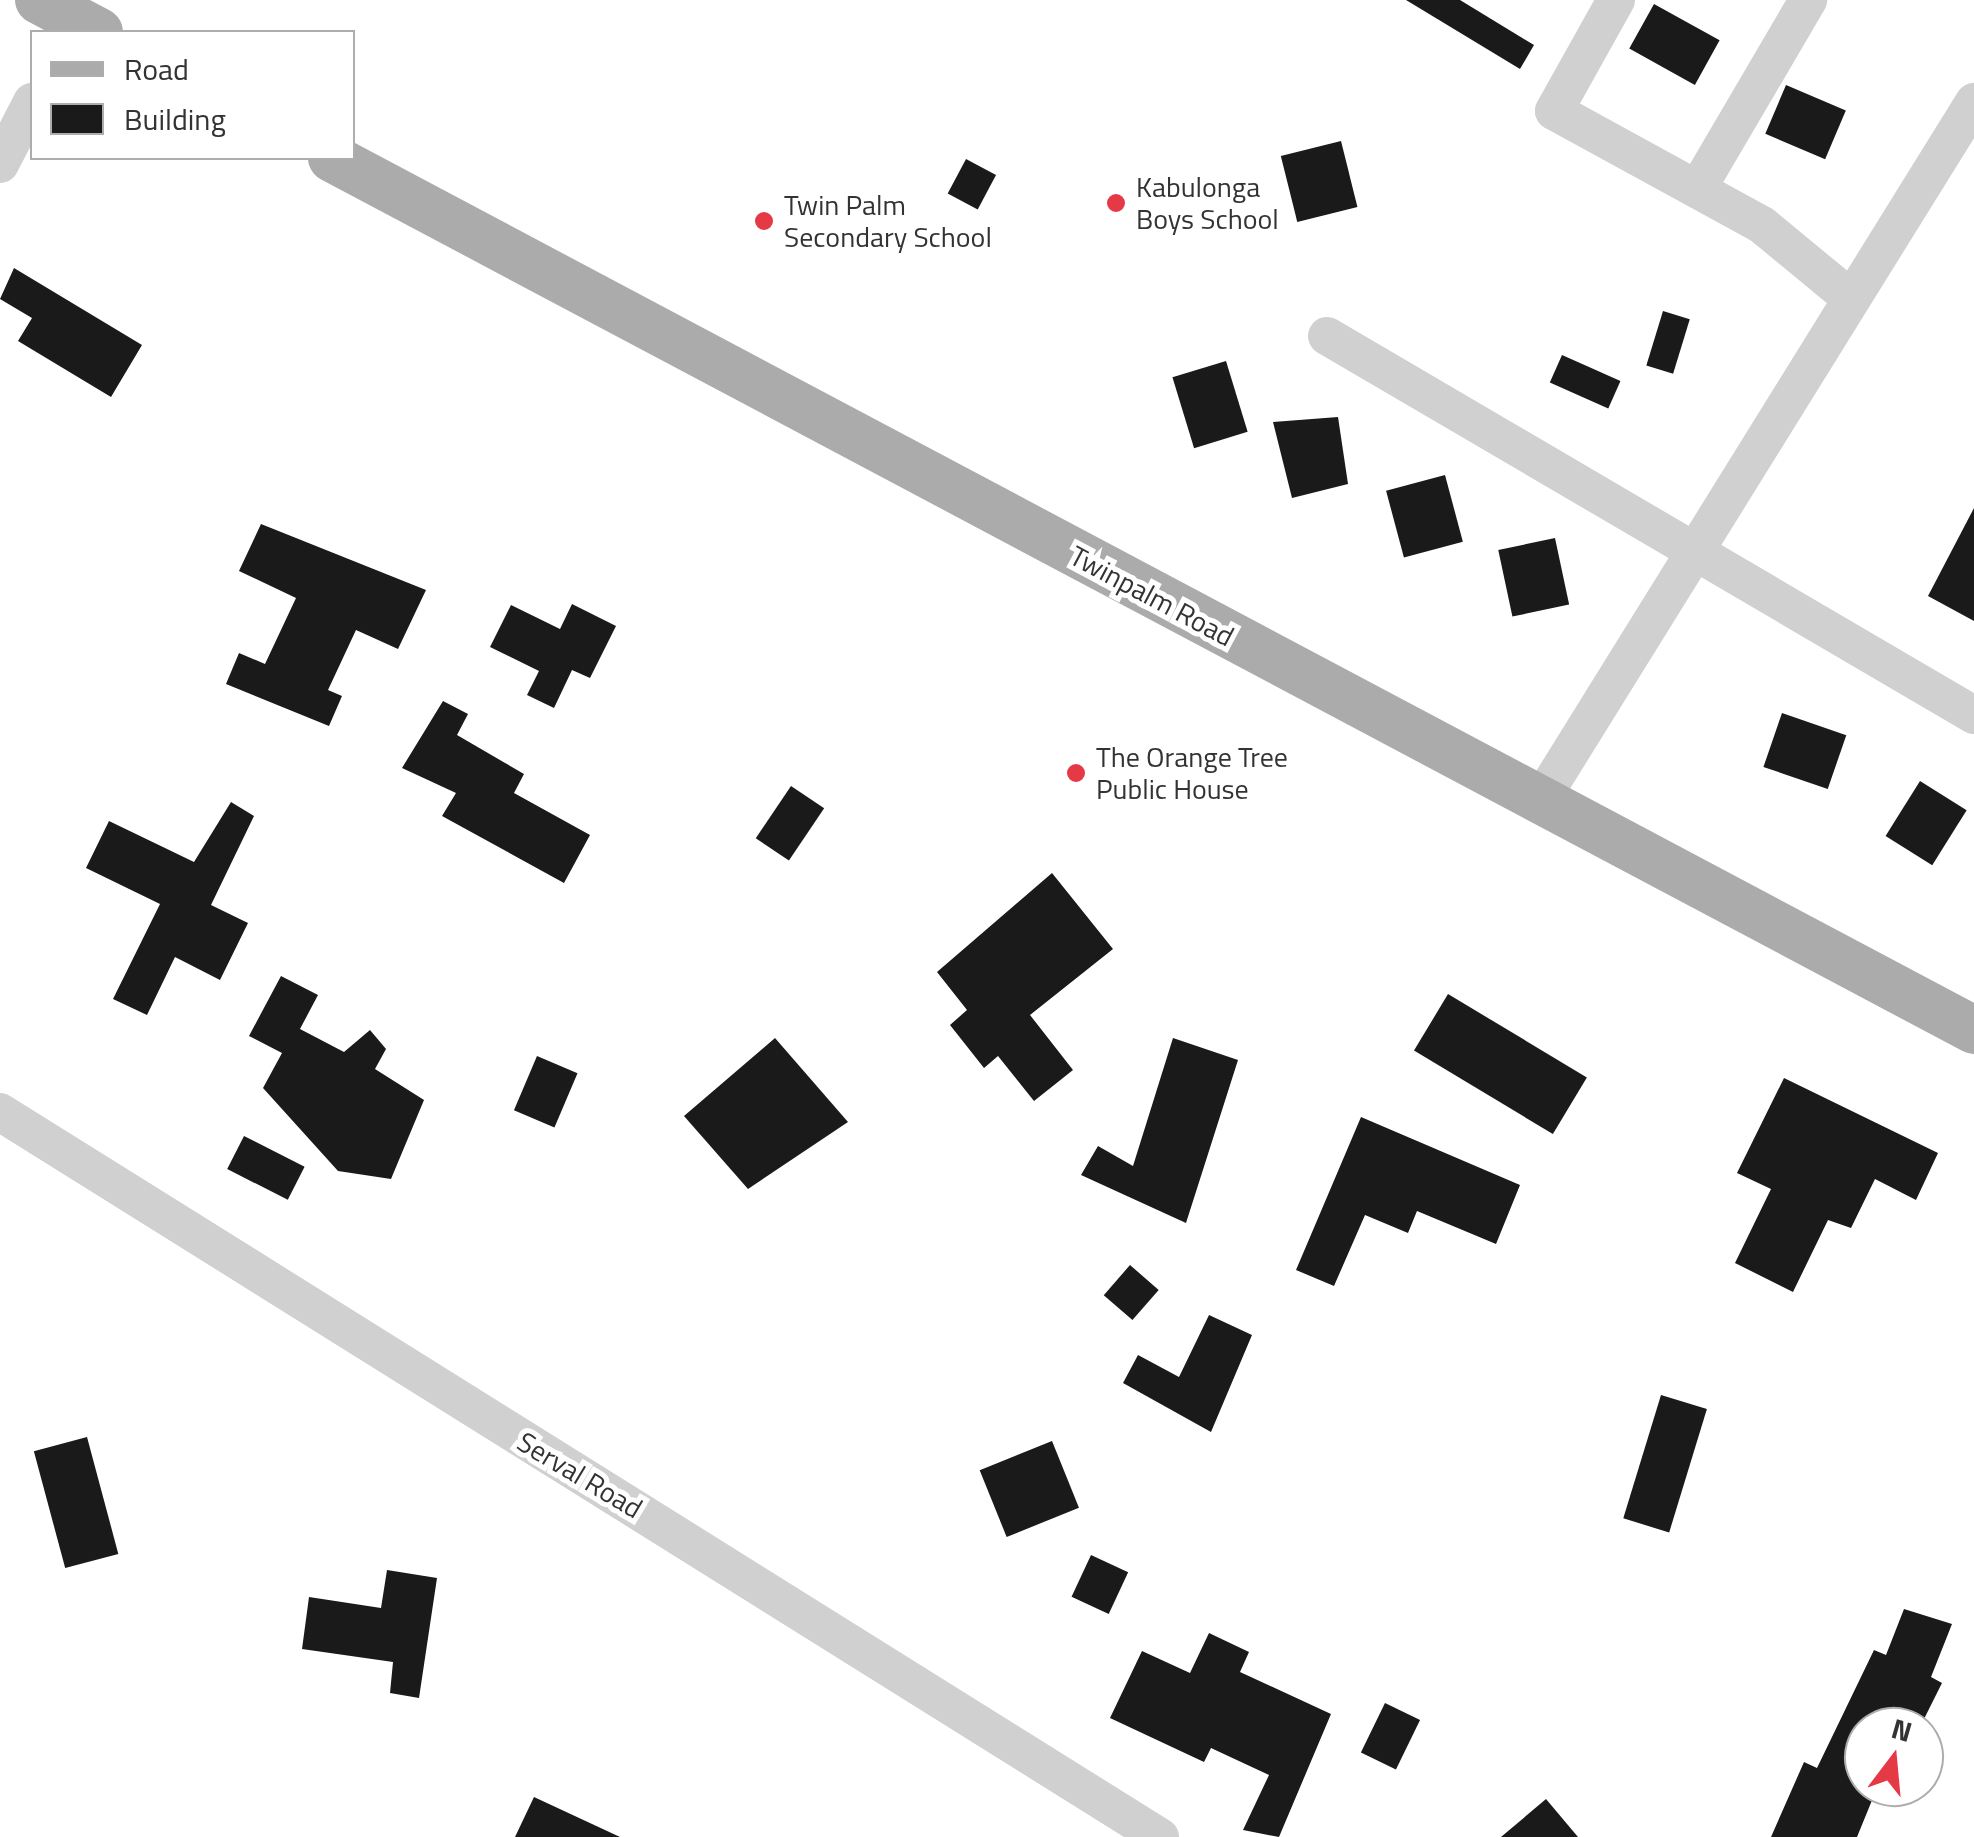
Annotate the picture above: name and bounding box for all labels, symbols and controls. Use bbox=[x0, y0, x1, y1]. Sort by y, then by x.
legend bbox=[30, 30, 355, 160]
text: Road bbox=[124, 46, 189, 92]
text: Building bbox=[124, 96, 226, 142]
place label: Kabulonga Boys School bbox=[1136, 170, 1279, 236]
place label: Twin Palm Secondary School bbox=[784, 188, 992, 254]
marker: Kabulonga Boys School bbox=[1105, 192, 1127, 214]
marker: Twin Palm Secondary School bbox=[753, 210, 775, 232]
street label: Twinpalm Road bbox=[1064, 539, 1240, 653]
place label: The Orange Tree Public House bbox=[1096, 740, 1288, 806]
marker: The Orange Tree Public House bbox=[1065, 762, 1087, 784]
street label: Serval Road bbox=[512, 1425, 648, 1525]
text: N bbox=[1887, 1706, 1917, 1753]
north arrow bbox=[1844, 1707, 1944, 1807]

